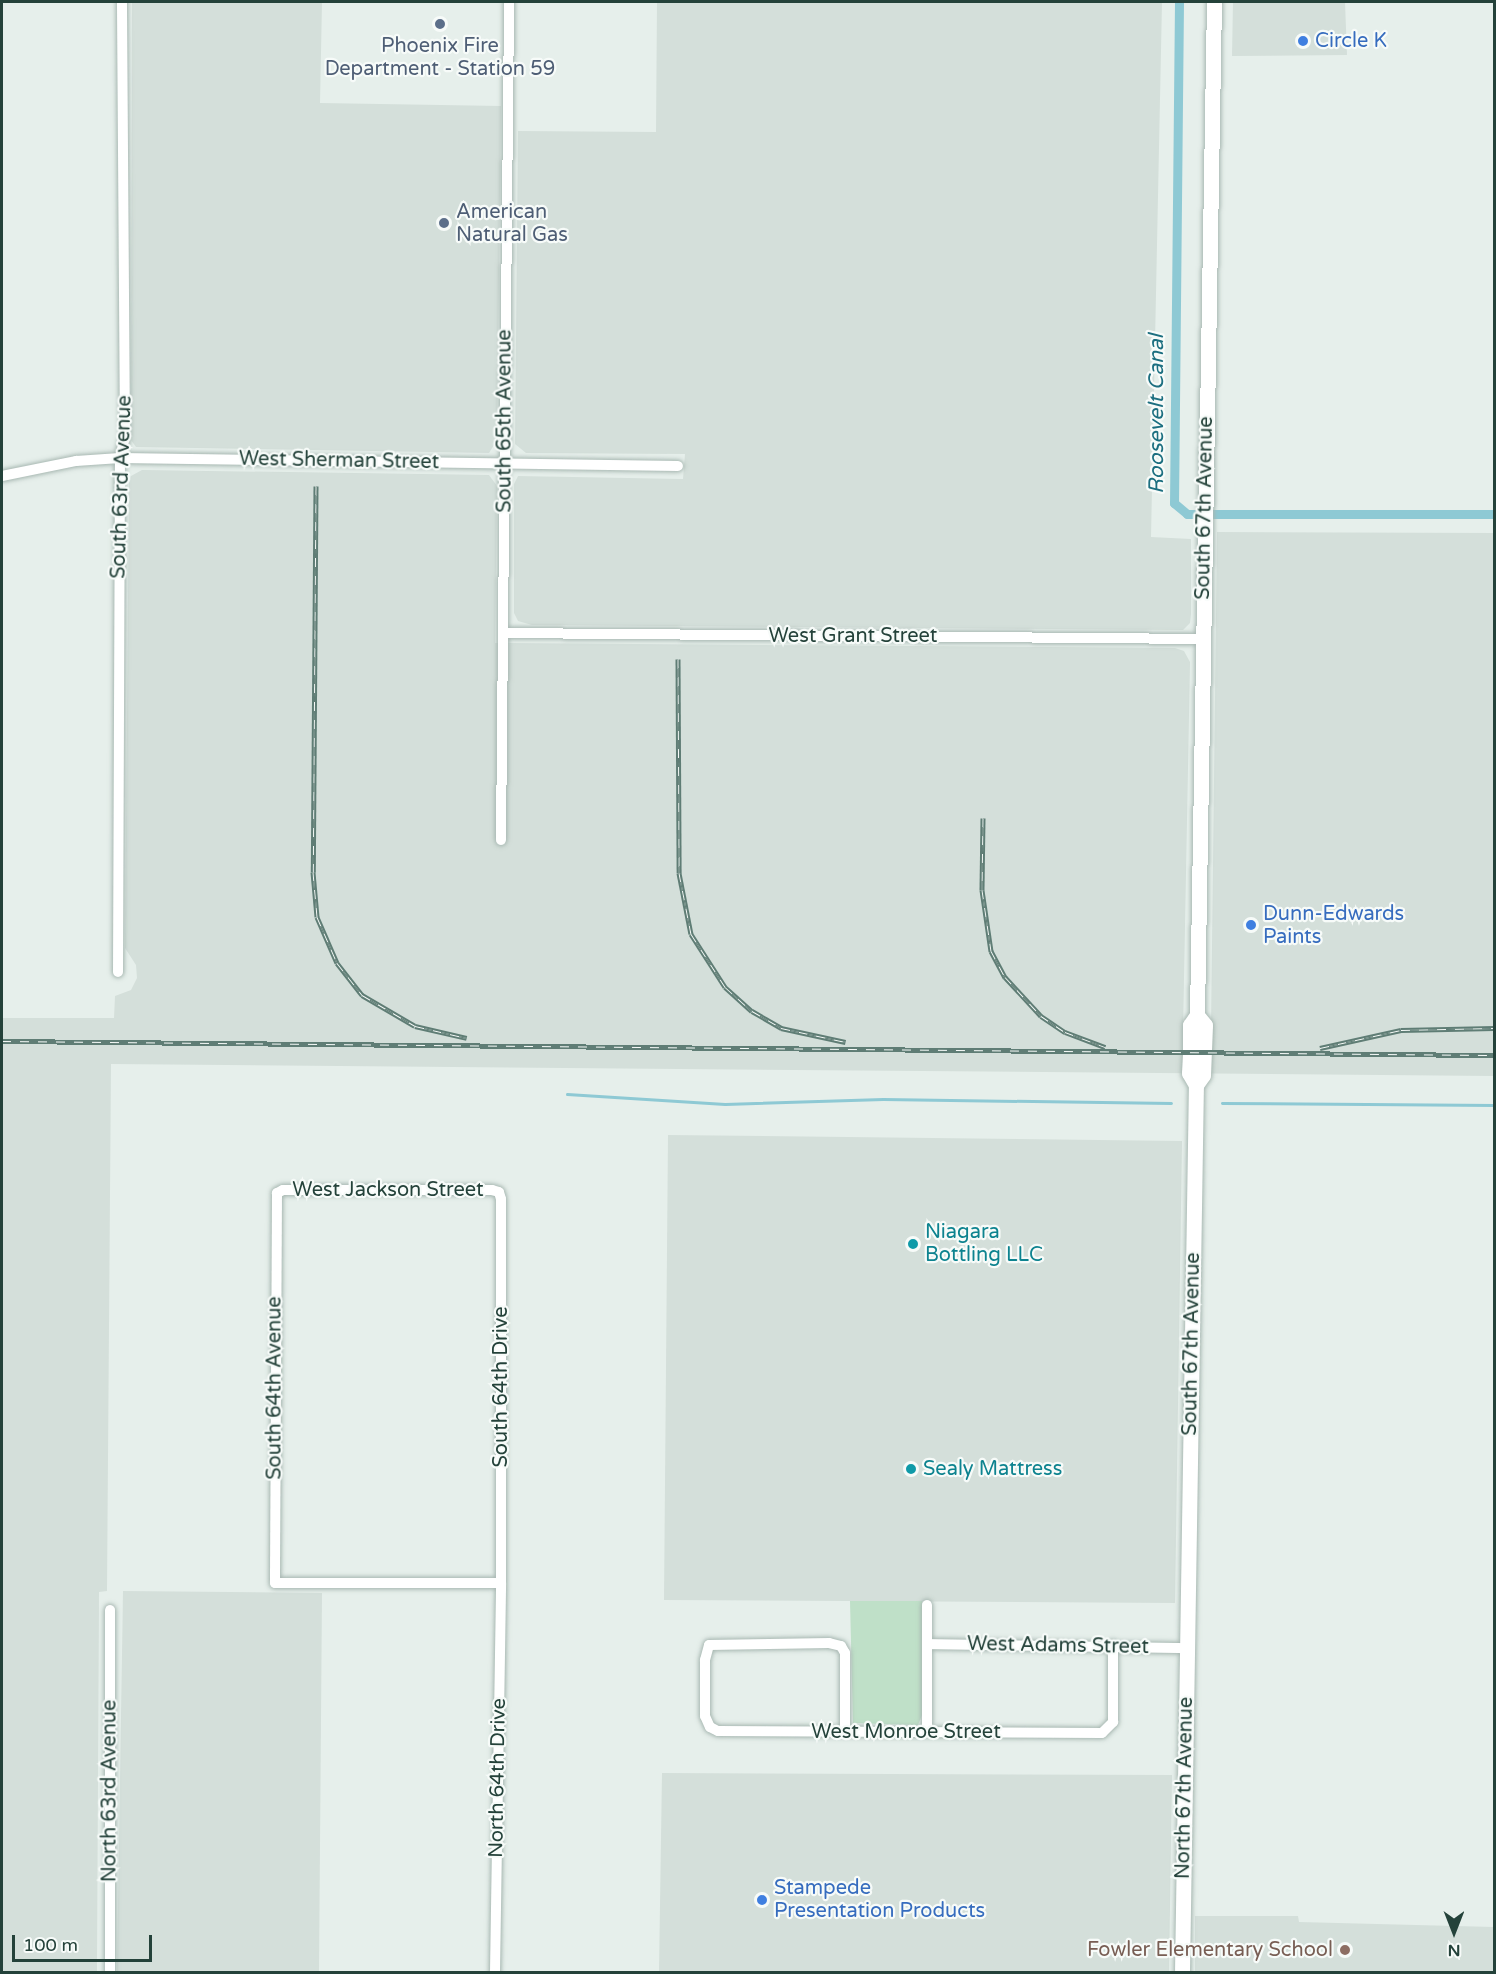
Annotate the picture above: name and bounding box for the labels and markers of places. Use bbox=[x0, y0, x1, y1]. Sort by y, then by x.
marker: Phoenix Fire Department - Station 59 bbox=[433, 17, 447, 31]
place label: Circle K bbox=[1315, 29, 1387, 53]
place label: Phoenix Fire Department - Station 59 bbox=[325, 34, 555, 81]
marker: Circle K bbox=[1296, 34, 1310, 48]
place label: American Natural Gas bbox=[456, 200, 568, 247]
marker: American Natural Gas bbox=[437, 216, 451, 230]
place label: Dunn-Edwards Paints bbox=[1263, 902, 1404, 949]
marker: Dunn-Edwards Paints bbox=[1244, 918, 1258, 932]
place label: Niagara Bottling LLC bbox=[925, 1220, 1043, 1267]
marker: Niagara Bottling LLC bbox=[906, 1237, 920, 1251]
place label: Sealy Mattress bbox=[923, 1457, 1062, 1481]
marker: Sealy Mattress bbox=[904, 1462, 918, 1476]
place label: Stampede Presentation Products bbox=[774, 1876, 985, 1923]
marker: Stampede Presentation Products bbox=[755, 1893, 769, 1907]
place label: Fowler Elementary School bbox=[1087, 1938, 1333, 1962]
marker: Fowler Elementary School bbox=[1338, 1943, 1352, 1957]

